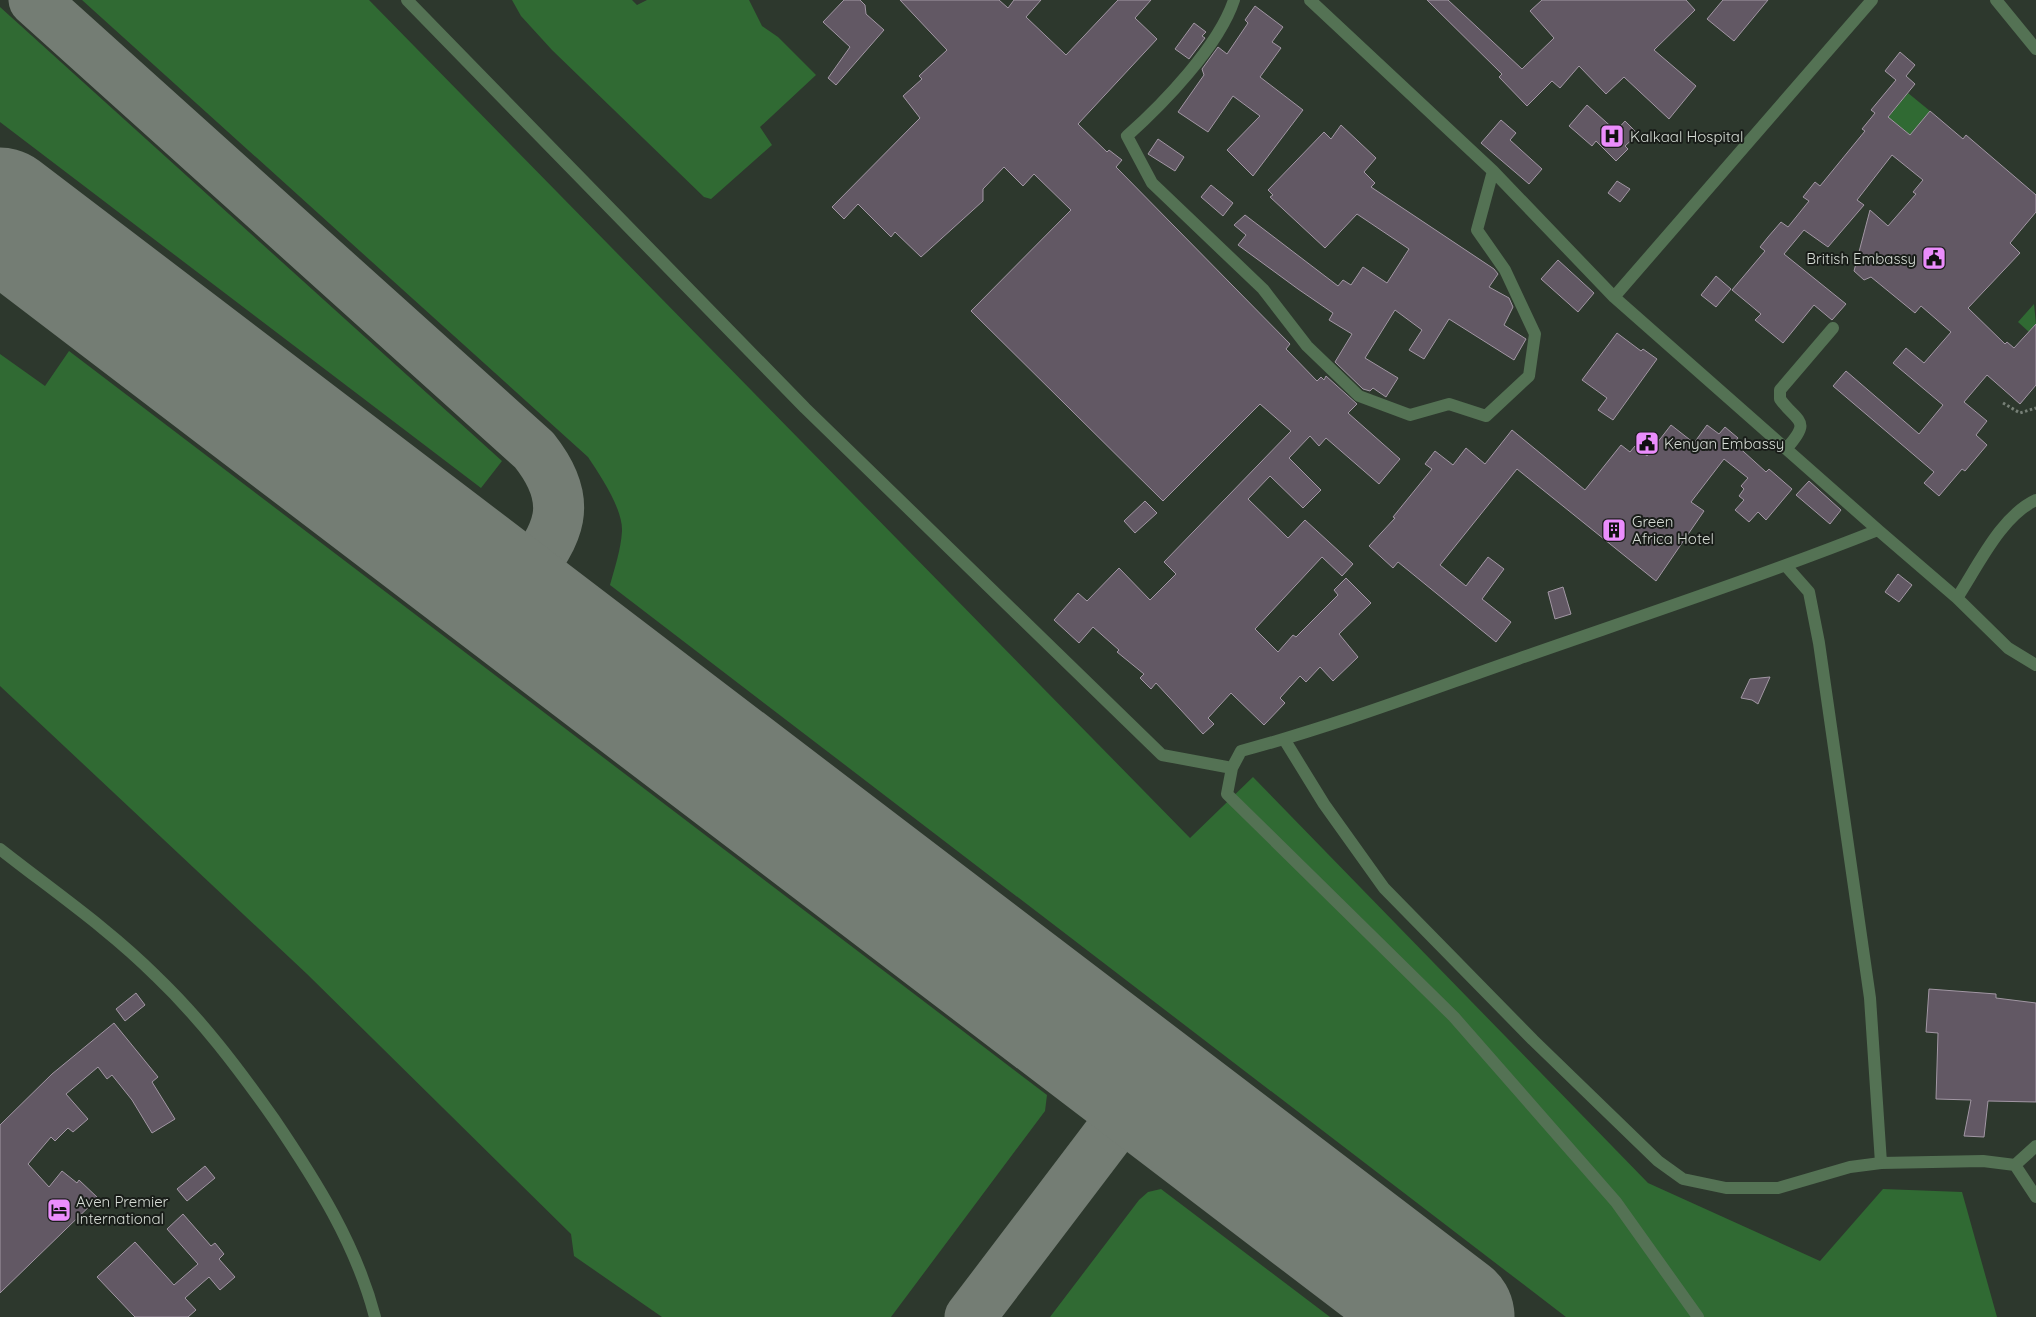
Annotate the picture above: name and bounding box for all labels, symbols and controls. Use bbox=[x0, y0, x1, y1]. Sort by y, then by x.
hospital icon: Kalkaal Hospital bbox=[1599, 123, 1625, 149]
place label: Kalkaal Hospital bbox=[1630, 127, 1743, 146]
public building icon: British Embassy bbox=[1921, 245, 1947, 271]
place label: British Embassy bbox=[1806, 249, 1916, 268]
public building icon: Kenyan Embassy bbox=[1634, 430, 1660, 456]
place label: Kenyan Embassy bbox=[1664, 434, 1784, 453]
place label: Green Africa Hotel bbox=[1632, 512, 1714, 548]
building icon: Green Africa Hotel bbox=[1601, 517, 1627, 543]
place label: Aven Premier International bbox=[76, 1192, 169, 1228]
hotel icon: Aven Premier International bbox=[46, 1197, 72, 1223]

